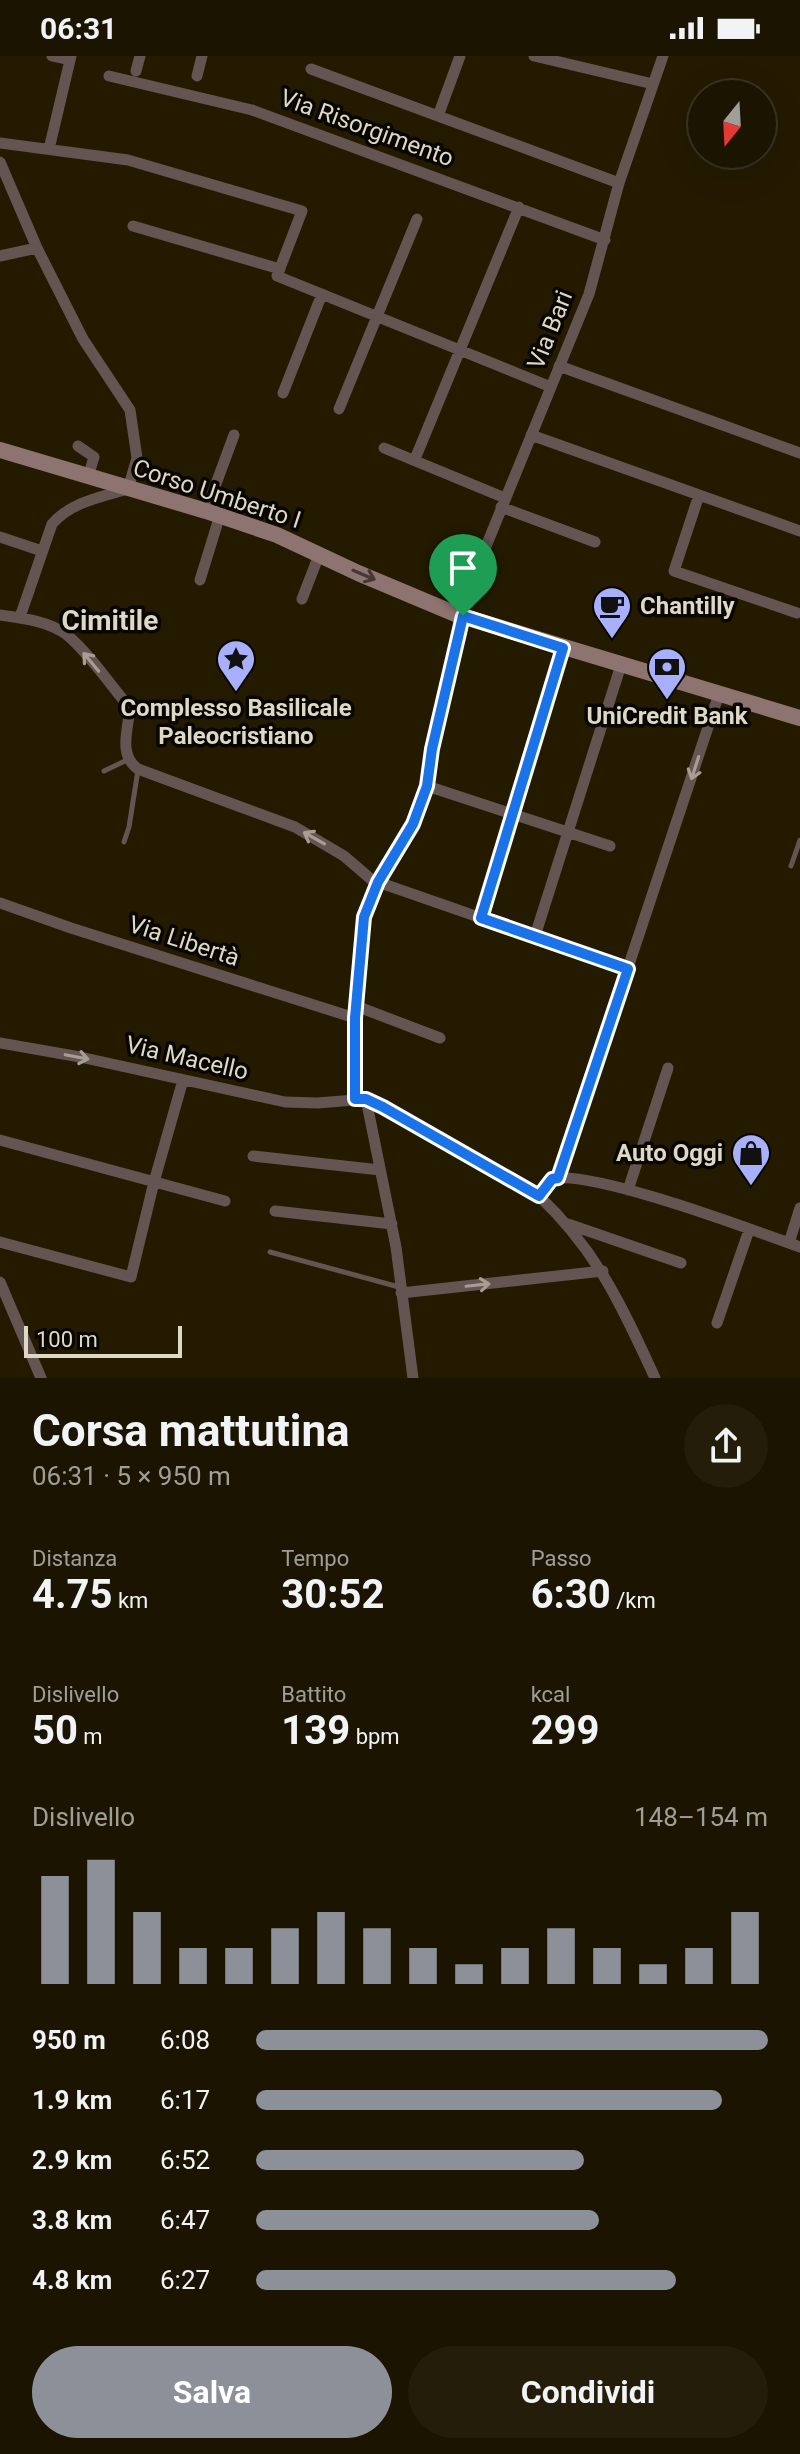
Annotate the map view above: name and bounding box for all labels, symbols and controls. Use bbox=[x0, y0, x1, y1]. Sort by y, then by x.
text: 06:31 bbox=[40, 11, 117, 46]
north arrow bbox=[688, 80, 776, 168]
map controls bbox=[688, 80, 776, 168]
street label: Via Risorgimento bbox=[277, 84, 457, 172]
street label: Via Bari bbox=[522, 287, 578, 373]
street label: Corso Umberto I bbox=[130, 454, 304, 534]
pin bbox=[429, 534, 497, 616]
icon: arrive bbox=[441, 546, 485, 590]
one-way arrow bbox=[351, 569, 376, 584]
cafe icon: Chantilly bbox=[591, 585, 633, 640]
place label: Chantilly bbox=[640, 592, 736, 620]
district label: Cimitile bbox=[62, 604, 158, 637]
place icon: Complesso Basilicale Paleocristiano bbox=[215, 638, 257, 693]
bank icon: UniCredit Bank bbox=[646, 646, 688, 701]
one-way arrow bbox=[82, 653, 100, 673]
place label: Complesso Basilicale Paleocristiano bbox=[120, 694, 352, 750]
place label: UniCredit Bank bbox=[586, 702, 749, 730]
one-way arrow bbox=[686, 755, 701, 780]
one-way arrow bbox=[303, 830, 327, 845]
street label: Via Libertà bbox=[125, 910, 243, 972]
street label: Via Macello bbox=[123, 1030, 251, 1086]
one-way arrow bbox=[63, 1050, 89, 1065]
shop icon: Auto Oggi bbox=[730, 1132, 772, 1187]
place label: Auto Oggi bbox=[616, 1139, 723, 1167]
one-way arrow bbox=[465, 1277, 491, 1292]
scale bar bbox=[24, 1322, 182, 1358]
text: 100 m bbox=[36, 1327, 98, 1352]
button: share bbox=[684, 1404, 768, 1488]
text: Corsa mattutina bbox=[32, 1405, 350, 1457]
text: 06:31 · 5 × 950 m bbox=[32, 1461, 231, 1491]
text: Distanza bbox=[32, 1546, 117, 1571]
text: Tempo bbox=[281, 1546, 349, 1571]
text: Passo bbox=[531, 1546, 592, 1571]
text: 4.75 bbox=[32, 1571, 112, 1618]
text: 30:52 bbox=[281, 1571, 384, 1618]
text: 6:30 bbox=[531, 1571, 611, 1618]
text: km bbox=[112, 1588, 148, 1613]
text: /km bbox=[611, 1588, 656, 1613]
text: Dislivello bbox=[32, 1682, 119, 1707]
text: Battito bbox=[281, 1682, 346, 1707]
text: kcal bbox=[531, 1682, 570, 1707]
text: 50 bbox=[32, 1707, 78, 1754]
text: 139 bbox=[281, 1707, 350, 1754]
text: 299 bbox=[531, 1707, 600, 1754]
text: m bbox=[78, 1724, 103, 1749]
text: bpm bbox=[350, 1724, 400, 1749]
text: Dislivello bbox=[32, 1802, 135, 1832]
text: 148–154 m bbox=[634, 1802, 768, 1832]
text: 950 m bbox=[32, 2025, 106, 2055]
text: 6:08 bbox=[160, 2025, 210, 2055]
text: 1.9 km bbox=[32, 2085, 112, 2115]
text: 6:17 bbox=[160, 2085, 210, 2115]
text: 2.9 km bbox=[32, 2145, 112, 2175]
text: 6:52 bbox=[160, 2145, 210, 2175]
text: 3.8 km bbox=[32, 2205, 112, 2235]
text: 6:47 bbox=[160, 2205, 210, 2235]
text: 4.8 km bbox=[32, 2265, 112, 2295]
text: 6:27 bbox=[160, 2265, 210, 2295]
button: Salva bbox=[32, 2346, 392, 2438]
button: Condividi bbox=[408, 2346, 768, 2438]

